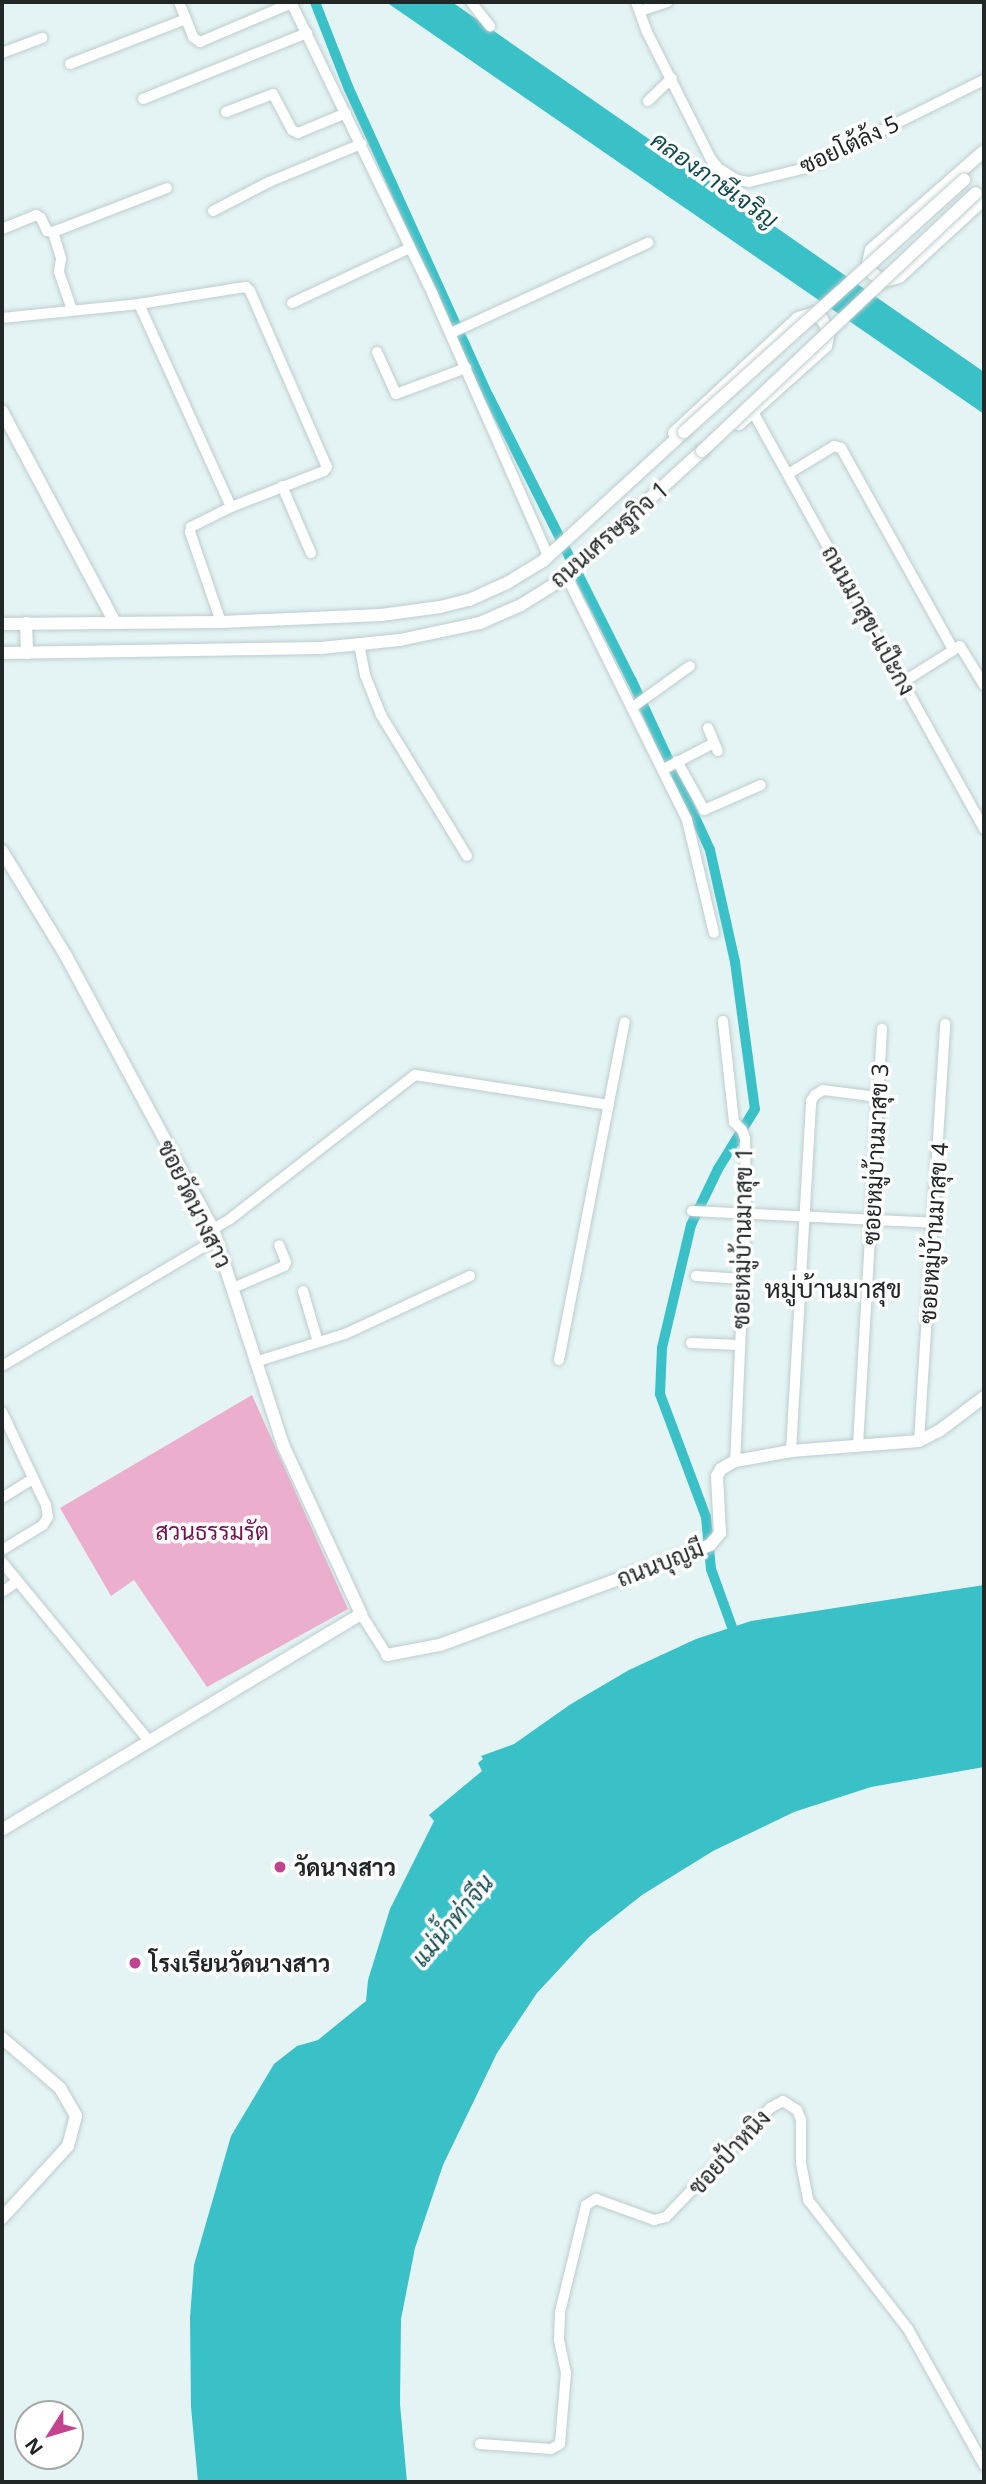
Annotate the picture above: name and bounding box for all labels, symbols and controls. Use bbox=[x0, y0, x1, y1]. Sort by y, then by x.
street label: ซอยโต้ล้ง 5 bbox=[795, 109, 903, 179]
water label: คลองภาษีเจริญ bbox=[646, 125, 784, 233]
street label: ถนนเศรษฐกิจ 1 bbox=[544, 475, 674, 593]
street label: ถนนมาสุข-แป๊ะกง bbox=[817, 540, 921, 700]
street label: ซอยหมู่บ้านมาสุข 3 bbox=[856, 1063, 894, 1245]
street label: ซอยวัดนางสาว bbox=[152, 1136, 238, 1272]
street label: ซอยหมู่บ้านมาสุข 4 bbox=[913, 1141, 953, 1325]
street label: ซอยหมู่บ้านมาสุข 1 bbox=[727, 1147, 757, 1329]
district label: หมู่บ้านมาสุข bbox=[764, 1273, 902, 1305]
park label: สวนธรรมรัต bbox=[155, 1517, 269, 1545]
street label: ถนนบุญมี bbox=[613, 1534, 707, 1592]
place label: วัดนางสาว bbox=[294, 1853, 396, 1881]
marker: วัดนางสาว bbox=[272, 1859, 288, 1875]
water label: แม่น้ำท่าจีน bbox=[405, 1868, 499, 1972]
place label: โรงเรียนวัดนางสาว bbox=[149, 1949, 330, 1977]
marker: โรงเรียนวัดนางสาว bbox=[127, 1955, 143, 1971]
street label: ซอยป้าหนิง bbox=[683, 2104, 775, 2200]
north arrow bbox=[14, 2400, 84, 2470]
text: N bbox=[19, 2432, 49, 2460]

